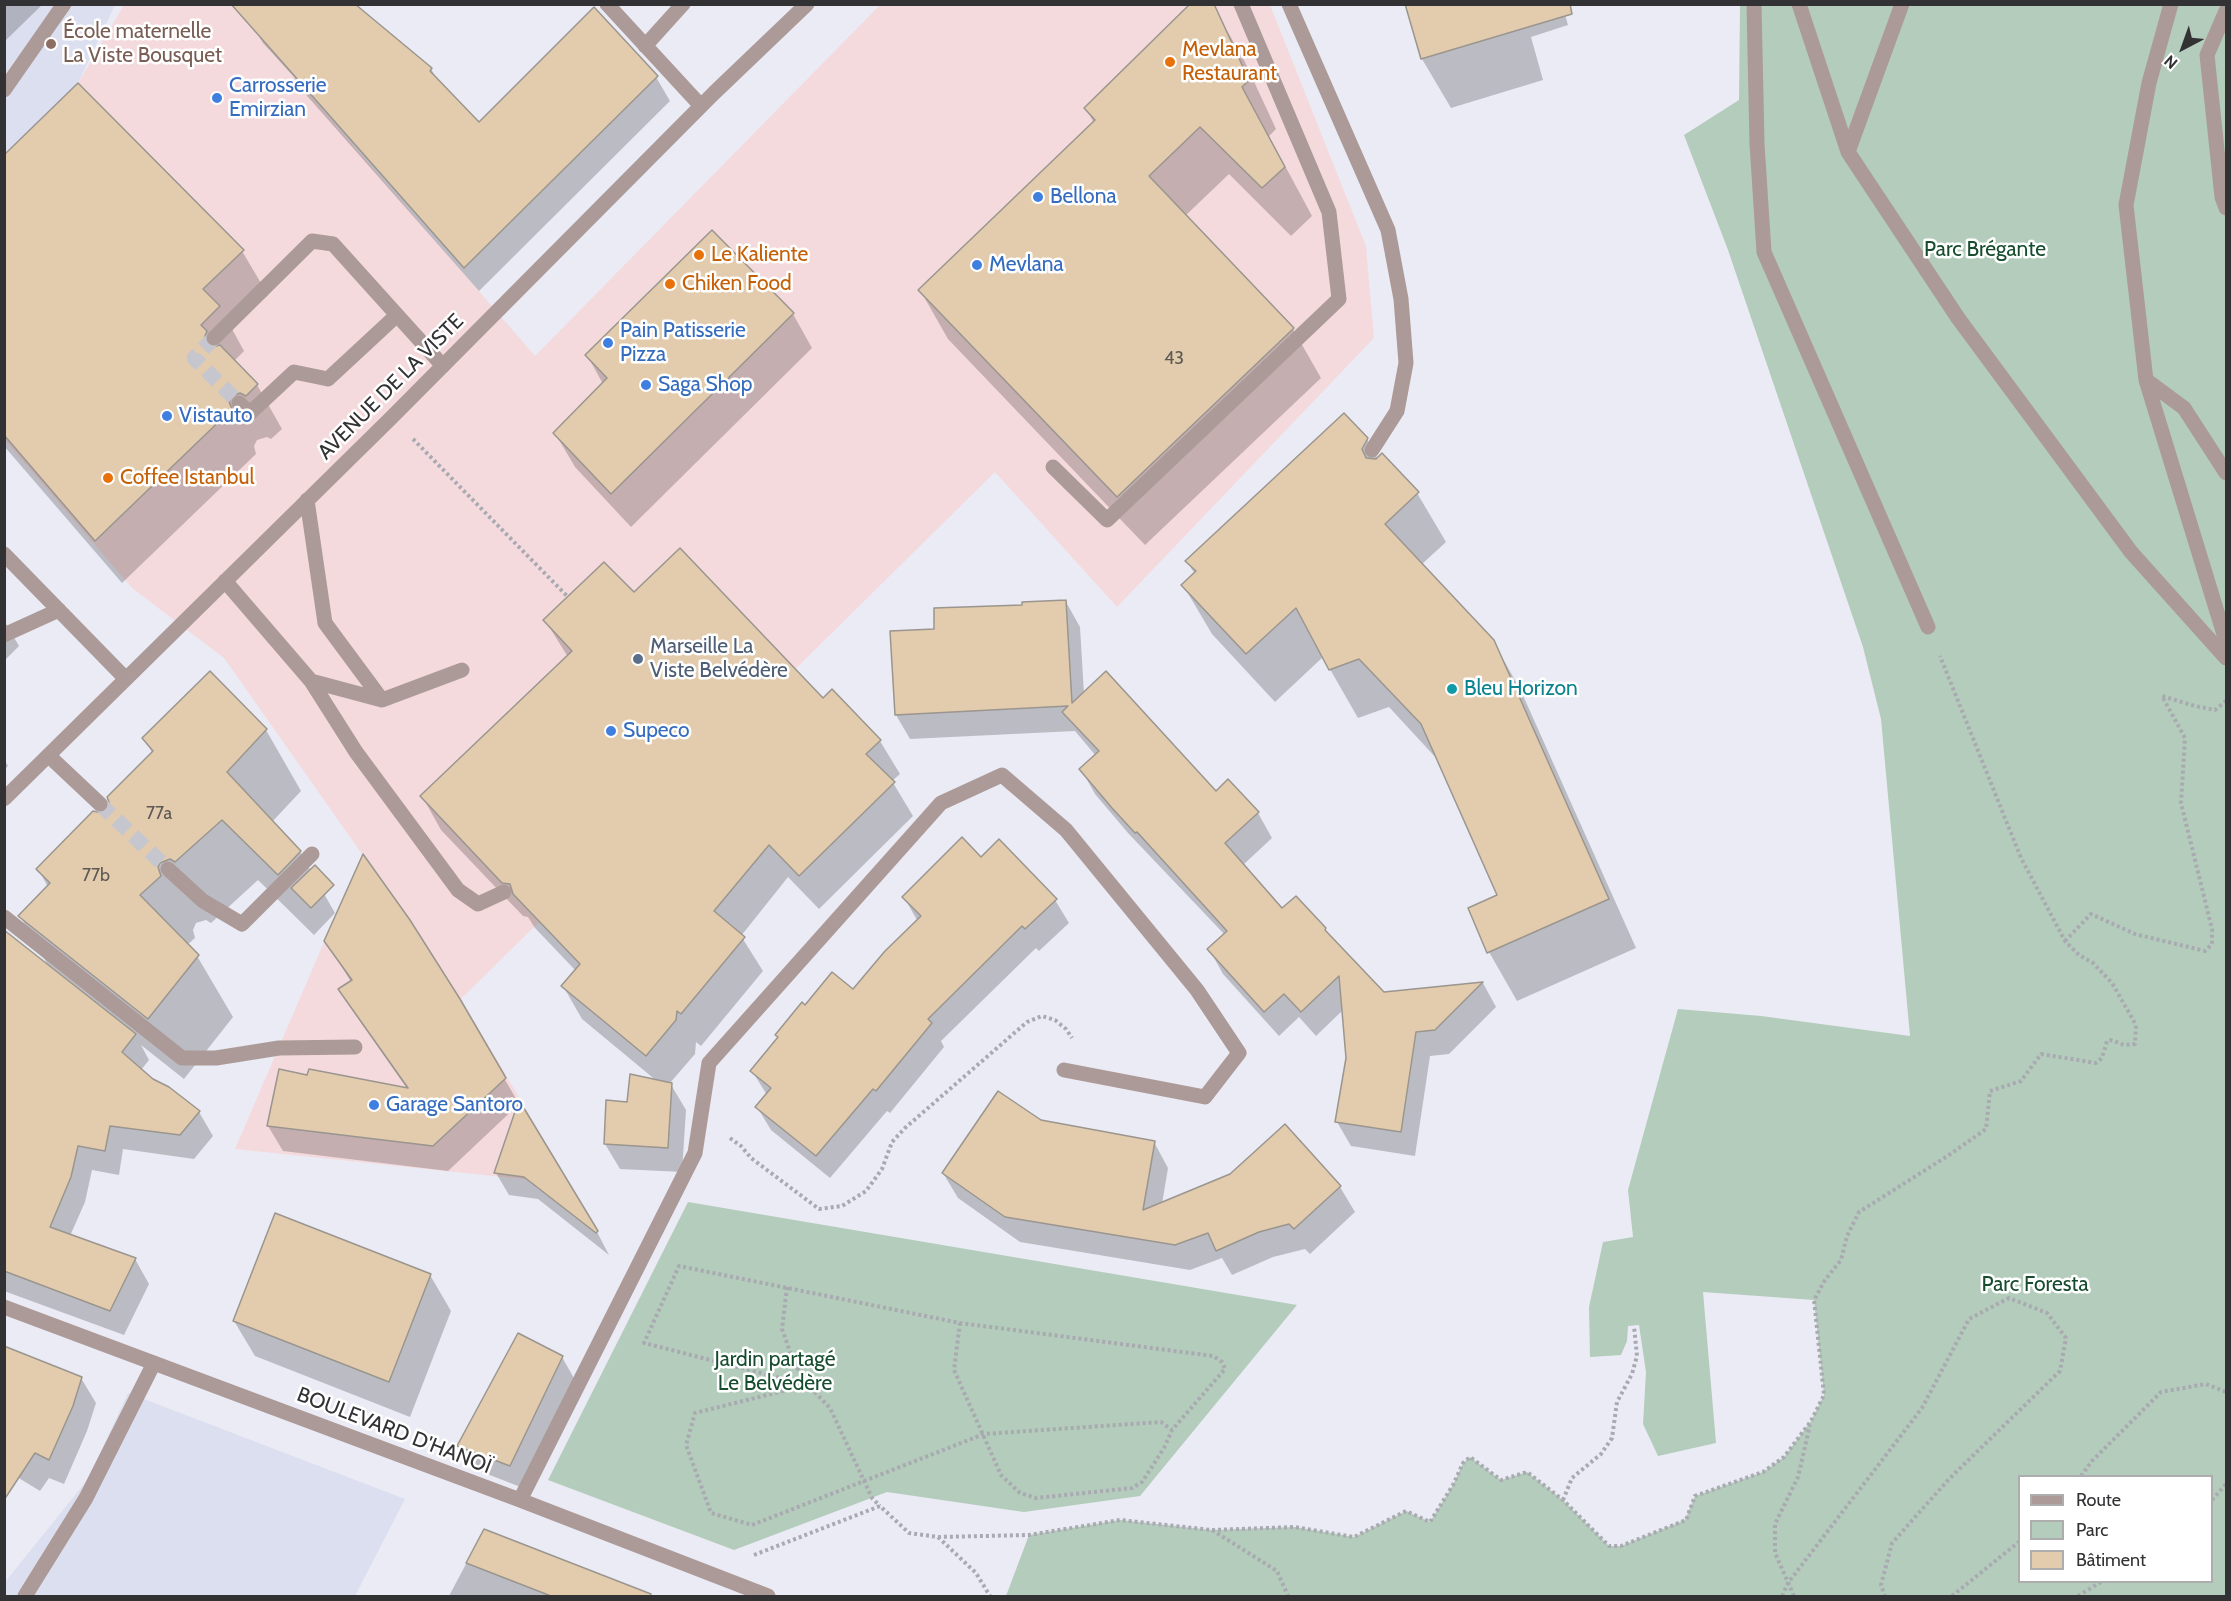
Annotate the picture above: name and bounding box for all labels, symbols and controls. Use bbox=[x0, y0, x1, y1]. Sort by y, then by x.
north arrow bbox=[2153, 18, 2213, 78]
place label: École maternelle La Viste Bousquet bbox=[63, 19, 222, 69]
marker: École maternelle La Viste Bousquet bbox=[44, 37, 58, 51]
place label: Mevlana Restaurant bbox=[1182, 37, 1277, 87]
text: N bbox=[2160, 51, 2181, 73]
marker: Mevlana Restaurant bbox=[1163, 55, 1177, 69]
place label: Carrosserie Emirzian bbox=[229, 73, 327, 123]
marker: Carrosserie Emirzian bbox=[210, 91, 224, 105]
place label: Bellona bbox=[1050, 184, 1116, 210]
marker: Bellona bbox=[1031, 190, 1045, 204]
park label: Parc Brégante bbox=[1924, 237, 2046, 263]
place label: Le Kaliente bbox=[711, 242, 808, 268]
marker: Le Kaliente bbox=[692, 248, 706, 262]
place label: Mevlana bbox=[989, 252, 1064, 278]
marker: Mevlana bbox=[970, 258, 984, 272]
place label: Chiken Food bbox=[682, 271, 792, 297]
marker: Chiken Food bbox=[663, 277, 677, 291]
street label: AVENUE DE LA VISTE bbox=[313, 309, 469, 465]
place label: Pain Patisserie Pizza bbox=[620, 318, 746, 368]
marker: Pain Patisserie Pizza bbox=[601, 336, 615, 350]
house number: 43 bbox=[1164, 348, 1184, 370]
place label: Saga Shop bbox=[658, 372, 752, 398]
marker: Saga Shop bbox=[639, 378, 653, 392]
place label: Vistauto bbox=[179, 403, 253, 429]
marker: Vistauto bbox=[160, 409, 174, 423]
place label: Coffee Istanbul bbox=[120, 465, 254, 491]
marker: Coffee Istanbul bbox=[101, 471, 115, 485]
place label: Marseille La Viste Belvédère bbox=[650, 634, 788, 684]
marker: Marseille La Viste Belvédère bbox=[631, 652, 645, 666]
place label: Bleu Horizon bbox=[1464, 676, 1578, 702]
marker: Bleu Horizon bbox=[1445, 682, 1459, 696]
place label: Supeco bbox=[623, 718, 690, 744]
marker: Supeco bbox=[604, 724, 618, 738]
house number: 77a bbox=[146, 803, 172, 825]
house number: 77b bbox=[82, 865, 110, 887]
place label: Garage Santoro bbox=[386, 1092, 523, 1118]
marker: Garage Santoro bbox=[367, 1098, 381, 1112]
park label: Parc Foresta bbox=[1982, 1272, 2088, 1298]
park label: Jardin partagé Le Belvédère bbox=[715, 1347, 835, 1397]
street label: BOULEVARD D'HANOÏ bbox=[293, 1382, 495, 1480]
legend bbox=[2018, 1475, 2213, 1583]
text: Route bbox=[2076, 1489, 2121, 1511]
text: Parc bbox=[2076, 1519, 2108, 1541]
text: Bâtiment bbox=[2076, 1549, 2146, 1571]

